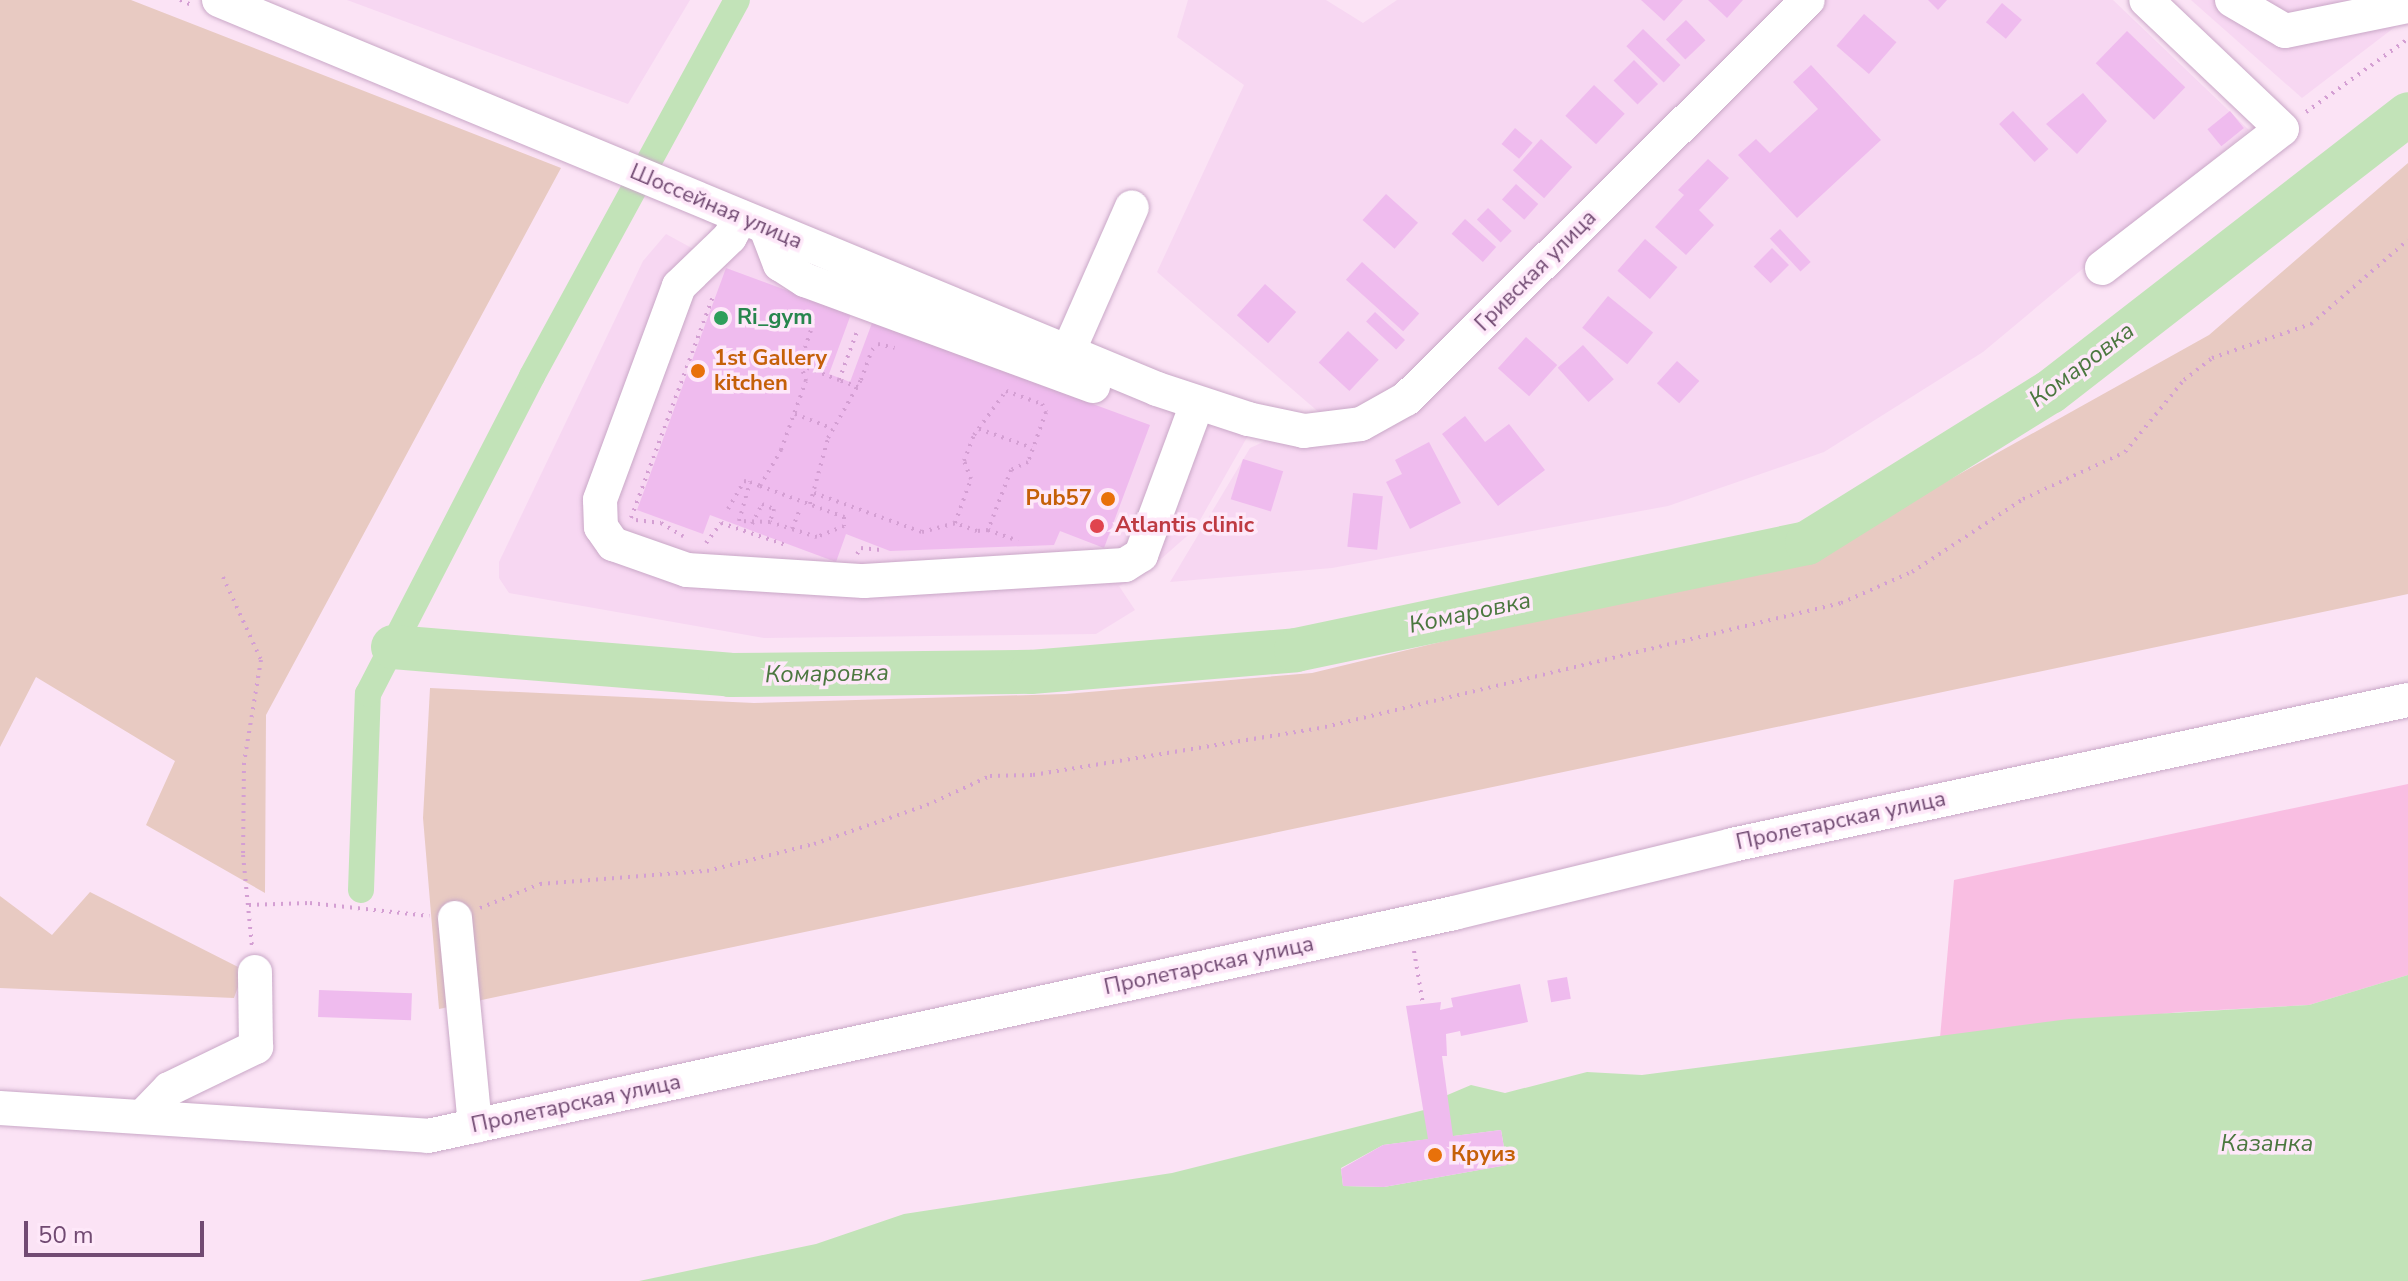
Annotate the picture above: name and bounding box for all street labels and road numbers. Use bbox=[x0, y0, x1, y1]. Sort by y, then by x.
street label: Шоссейная улица bbox=[626, 159, 806, 255]
street label: Гривская улица bbox=[1470, 205, 1602, 337]
street label: Пролетарская улица bbox=[1734, 786, 1948, 856]
street label: Пролетарская улица bbox=[1102, 931, 1316, 1001]
street label: Пролетарская улица bbox=[469, 1069, 683, 1139]

